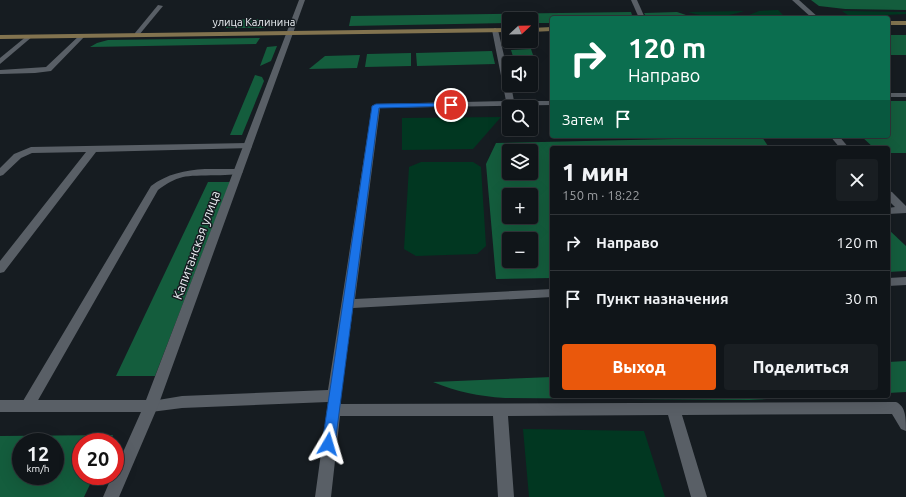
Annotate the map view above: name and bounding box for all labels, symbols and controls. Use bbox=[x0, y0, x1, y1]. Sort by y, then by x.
north arrow bbox=[502, 12, 538, 48]
map controls bbox=[502, 12, 538, 268]
street label: улица Калинина bbox=[213, 16, 295, 28]
icon: right bbox=[562, 32, 614, 84]
text: 120 m bbox=[628, 32, 706, 63]
button: sound bbox=[502, 56, 538, 92]
text: Направо bbox=[628, 65, 700, 85]
pin bbox=[434, 88, 468, 122]
icon: arrive bbox=[440, 94, 462, 116]
button: search bbox=[502, 100, 538, 136]
icon: arrive bbox=[612, 108, 634, 130]
text: Затем bbox=[562, 111, 604, 128]
button: layers bbox=[502, 144, 538, 180]
text: 1 мин bbox=[562, 159, 629, 186]
button: close bbox=[836, 159, 878, 201]
button: + bbox=[502, 188, 538, 224]
text: 150 m · 18:22 bbox=[562, 188, 640, 202]
street label: Капитанская улица bbox=[170, 189, 222, 301]
button: − bbox=[502, 232, 538, 268]
icon: right bbox=[562, 232, 584, 254]
text: Направо bbox=[596, 234, 659, 251]
text: 120 m bbox=[836, 234, 878, 251]
icon: arrive bbox=[562, 288, 584, 310]
text: Пункт назначения bbox=[596, 290, 729, 307]
text: 30 m bbox=[845, 290, 878, 307]
button: Выход bbox=[562, 344, 716, 390]
button: Поделиться bbox=[724, 344, 878, 390]
position arrow bbox=[307, 423, 349, 465]
speed limit sign: 20 bbox=[72, 433, 124, 485]
text: 12 bbox=[27, 442, 49, 465]
text: km/h bbox=[26, 463, 50, 474]

